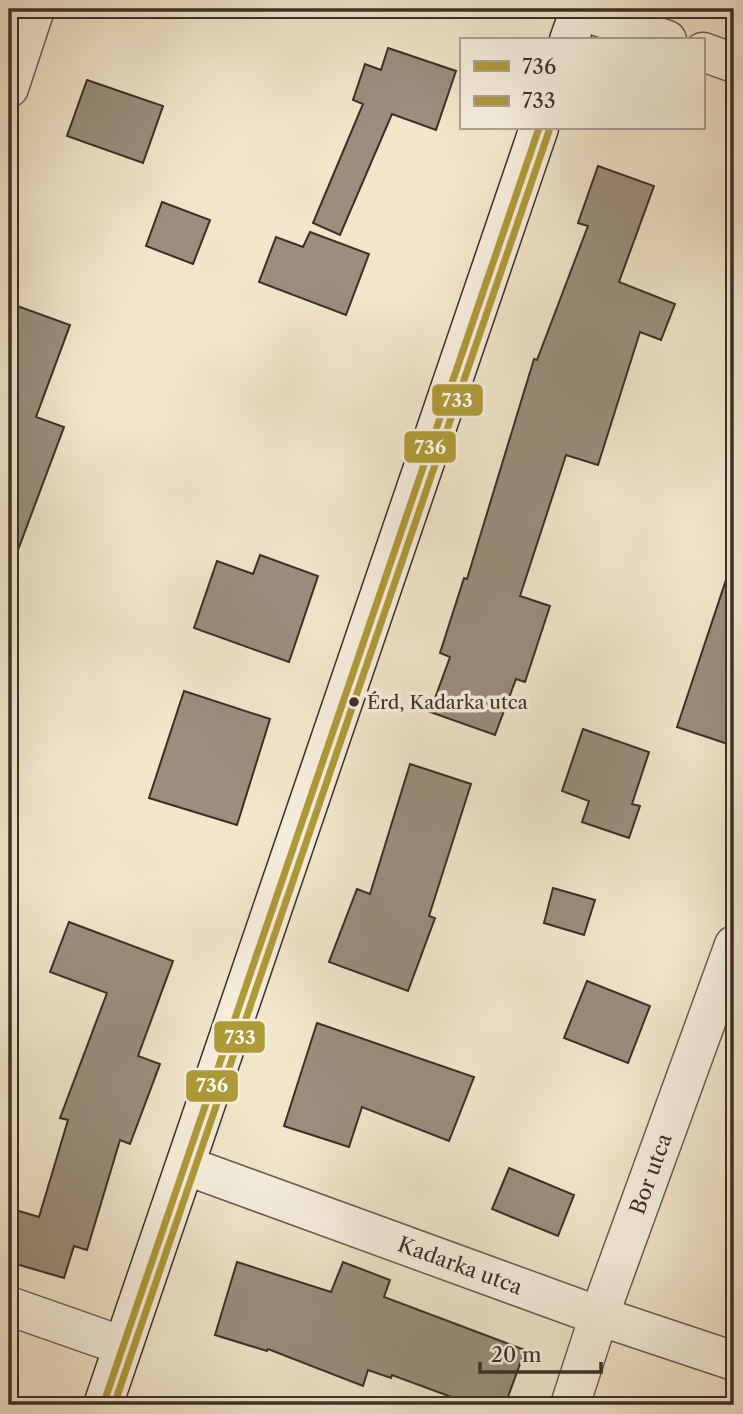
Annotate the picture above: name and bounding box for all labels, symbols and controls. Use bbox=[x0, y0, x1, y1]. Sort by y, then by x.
legend bbox=[460, 38, 704, 130]
text: 736 bbox=[522, 54, 556, 79]
text: 733 bbox=[522, 88, 555, 113]
line badge: 733 bbox=[431, 383, 484, 417]
text: 733 bbox=[441, 389, 473, 412]
line badge: 736 bbox=[403, 430, 457, 464]
text: 736 bbox=[414, 436, 446, 459]
place label: Érd, Kadarka utca bbox=[367, 691, 528, 714]
marker: Érd, Kadarka utca bbox=[347, 695, 361, 709]
line badge: 733 bbox=[213, 1020, 266, 1054]
text: 733 bbox=[224, 1026, 256, 1049]
line badge: 736 bbox=[185, 1069, 239, 1103]
text: 736 bbox=[196, 1074, 228, 1097]
street label: Bor utca bbox=[624, 1129, 677, 1218]
street label: Kadarka utca bbox=[394, 1231, 527, 1300]
scale bar bbox=[480, 1330, 601, 1374]
text: 20 m bbox=[491, 1342, 542, 1367]

